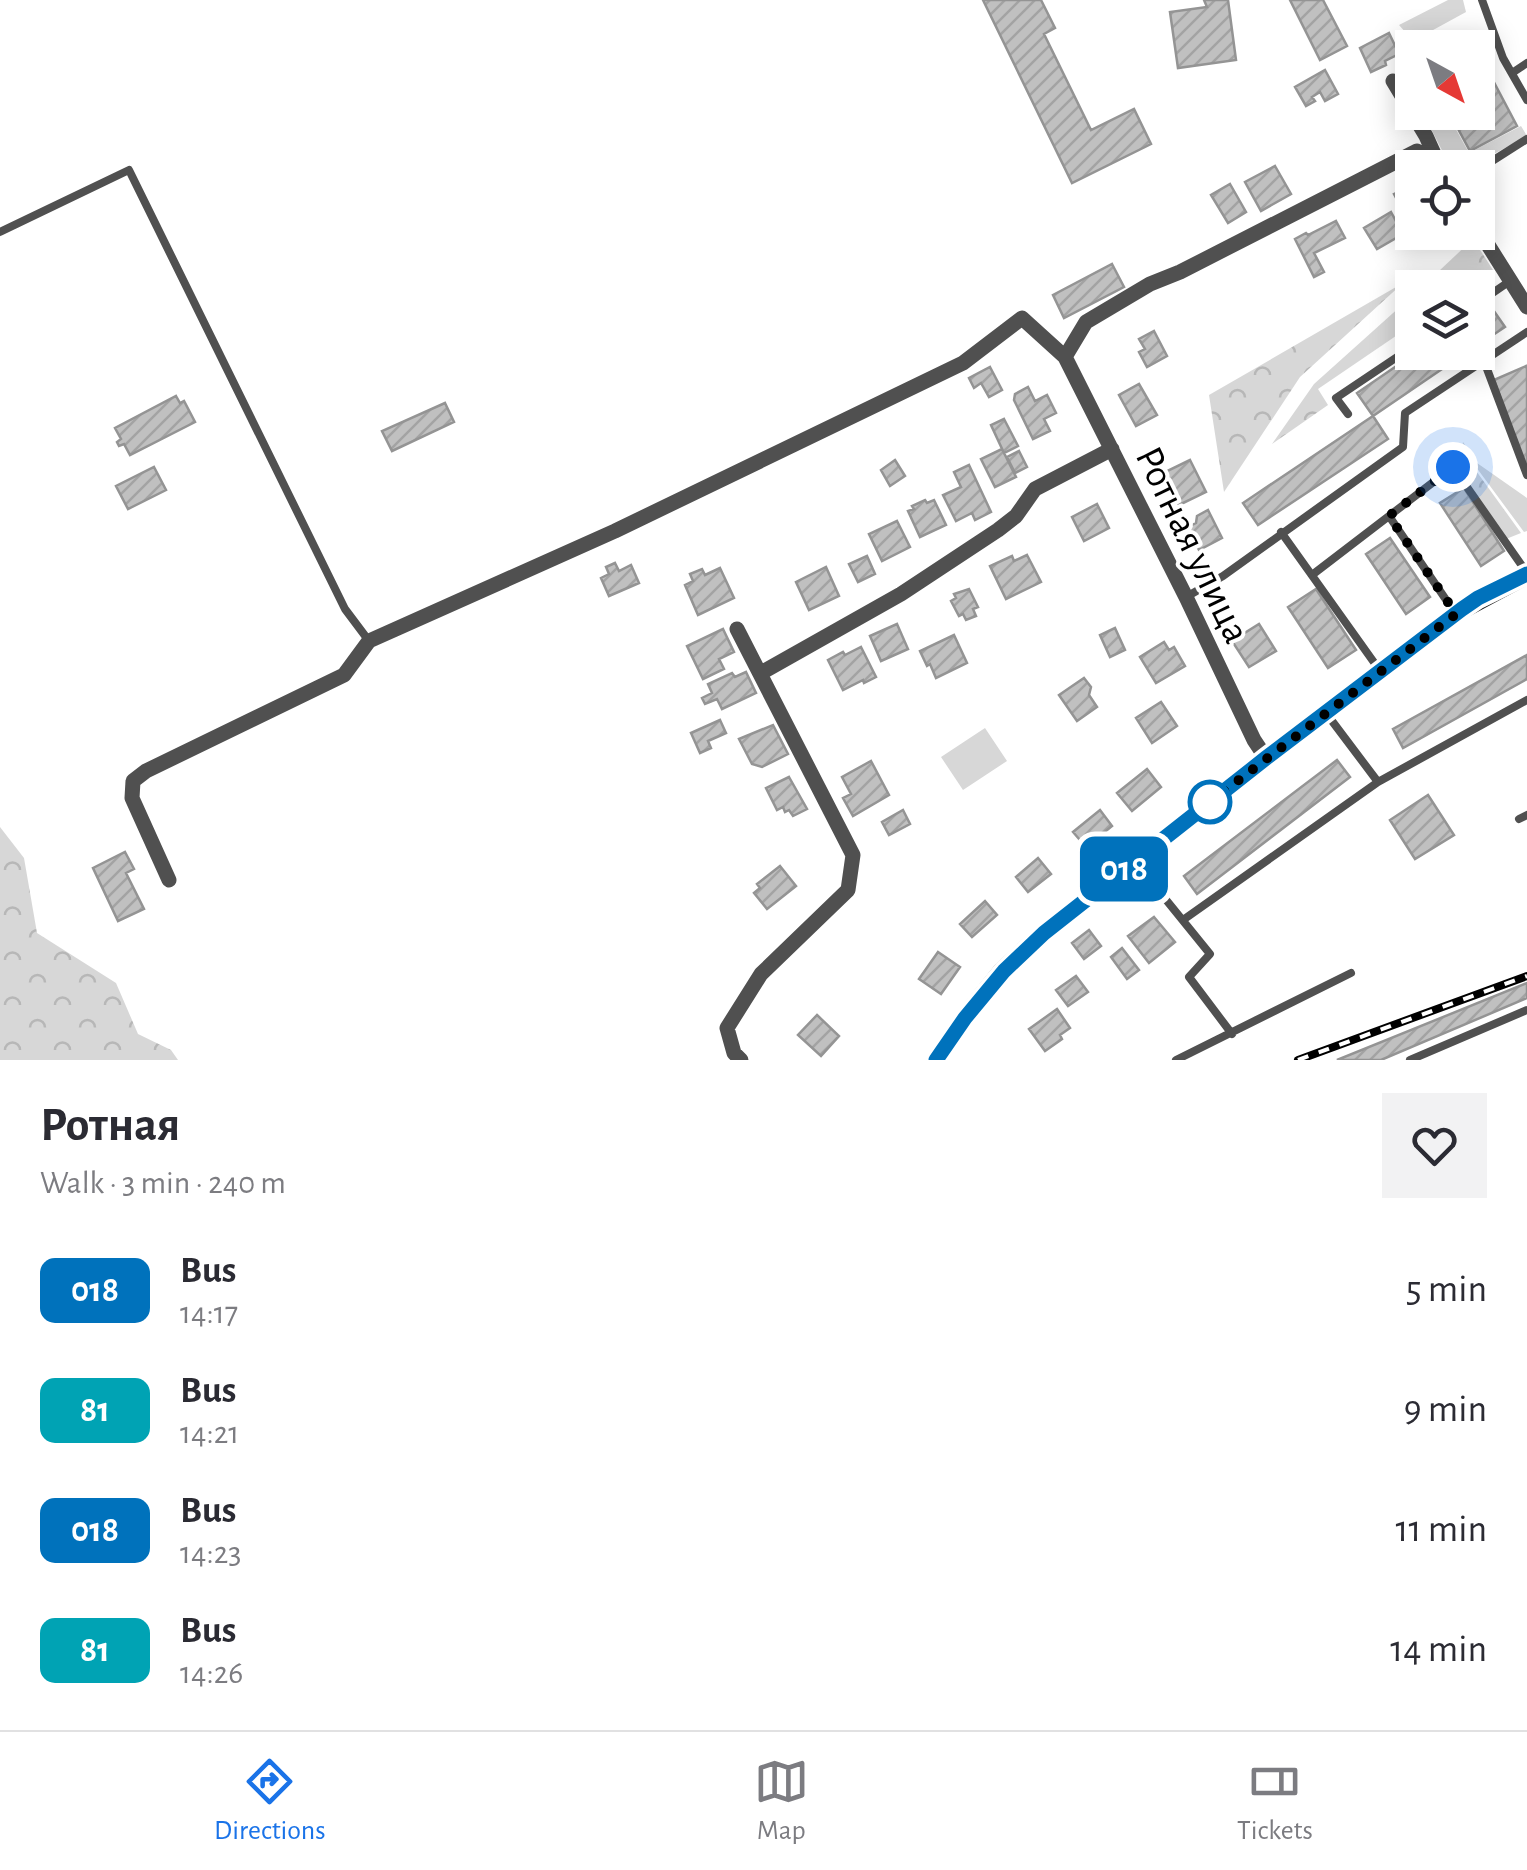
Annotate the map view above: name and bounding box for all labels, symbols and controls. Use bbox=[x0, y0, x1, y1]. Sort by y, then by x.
north arrow bbox=[1395, 30, 1495, 130]
map controls bbox=[1395, 30, 1495, 370]
button: locate bbox=[1395, 150, 1495, 250]
button: layers bbox=[1395, 270, 1495, 370]
street label: Ротная улица bbox=[1128, 440, 1257, 649]
your location bbox=[1428, 442, 1478, 492]
unlabelled marker bbox=[1189, 781, 1231, 823]
line badge: 018 bbox=[1066, 836, 1182, 902]
text: 018 bbox=[1100, 852, 1148, 887]
button: heart bbox=[1382, 1093, 1487, 1198]
text: Ротная bbox=[40, 1102, 180, 1150]
text: Walk · 3 min · 240 m bbox=[40, 1167, 286, 1199]
text: Bus bbox=[180, 1252, 236, 1290]
text: 5 min bbox=[1406, 1271, 1487, 1309]
text: 018 bbox=[71, 1273, 119, 1308]
text: 14:17 bbox=[180, 1297, 238, 1329]
text: Bus bbox=[180, 1372, 236, 1410]
text: 9 min bbox=[1404, 1391, 1487, 1429]
text: 81 bbox=[80, 1393, 110, 1428]
text: 14:21 bbox=[180, 1417, 239, 1449]
text: Bus bbox=[180, 1492, 236, 1530]
text: 11 min bbox=[1395, 1511, 1487, 1549]
text: 018 bbox=[71, 1513, 119, 1548]
text: 14:23 bbox=[180, 1537, 241, 1569]
text: Bus bbox=[180, 1612, 236, 1650]
text: 14 min bbox=[1390, 1631, 1487, 1669]
text: 81 bbox=[80, 1633, 110, 1668]
text: 14:26 bbox=[180, 1657, 243, 1689]
tab: Directions bbox=[214, 1754, 326, 1848]
tab: Map bbox=[754, 1754, 809, 1848]
tab: Tickets bbox=[1237, 1754, 1313, 1848]

